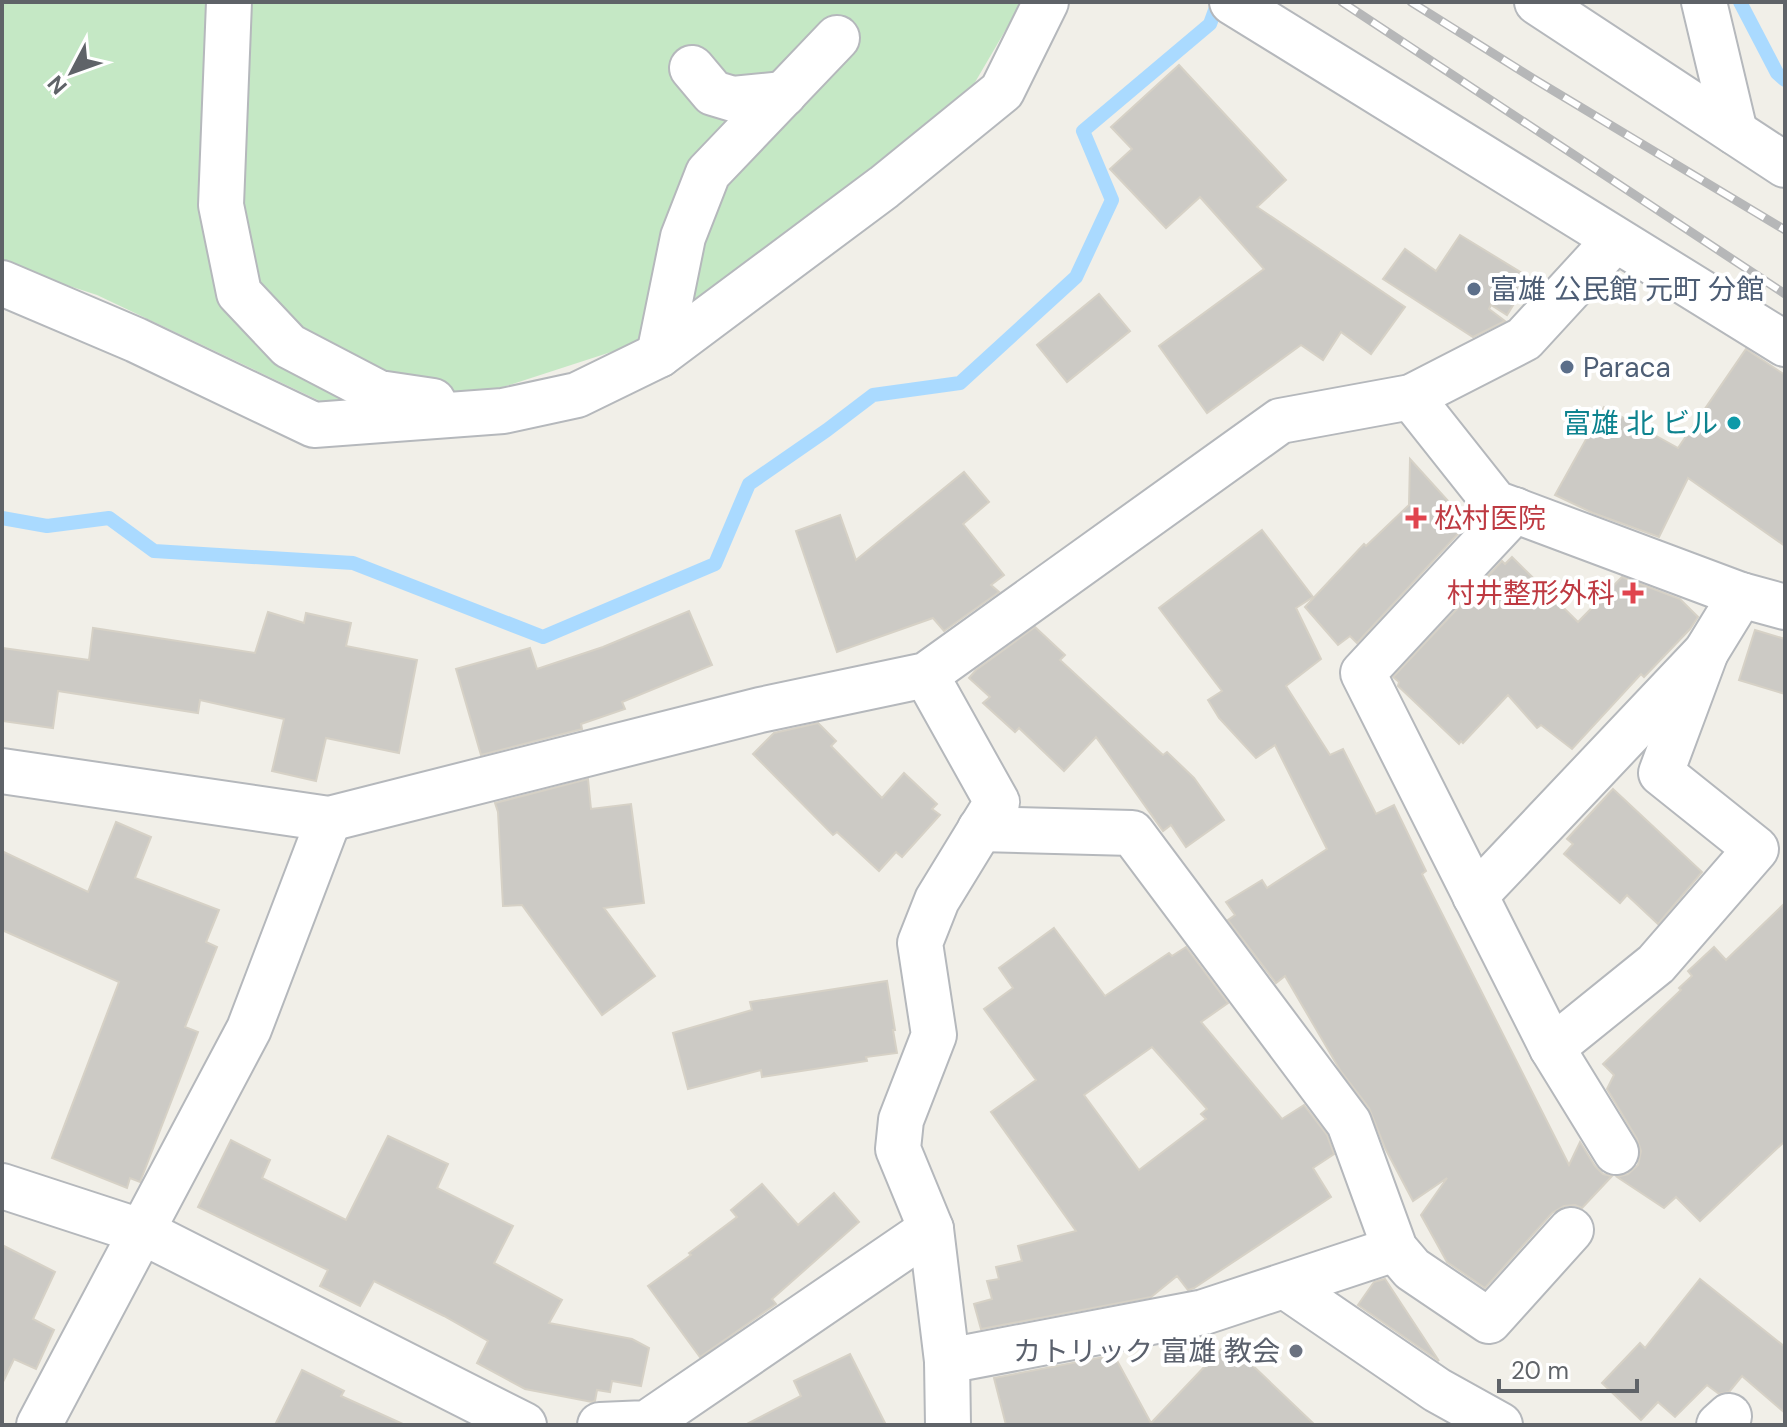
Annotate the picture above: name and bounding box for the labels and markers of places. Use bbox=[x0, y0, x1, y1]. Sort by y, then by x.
place label: 富雄 公民館 元町 分館 bbox=[1490, 271, 1764, 308]
marker: 富雄 公民館 元町 分館 bbox=[1465, 280, 1483, 298]
place label: Paraca bbox=[1583, 349, 1671, 386]
marker: Paraca bbox=[1558, 358, 1576, 376]
place label: 富雄 北 ビル bbox=[1563, 405, 1718, 442]
marker: 富雄 北 ビル bbox=[1725, 414, 1743, 432]
place label: 松村医院 bbox=[1434, 500, 1546, 537]
marker: 松村医院 bbox=[1405, 507, 1427, 529]
place label: 村井整形外科 bbox=[1447, 575, 1615, 612]
marker: 村井整形外科 bbox=[1622, 582, 1644, 604]
place label: カトリック 富雄 教会 bbox=[1013, 1333, 1280, 1370]
marker: カトリック 富雄 教会 bbox=[1287, 1342, 1305, 1360]

